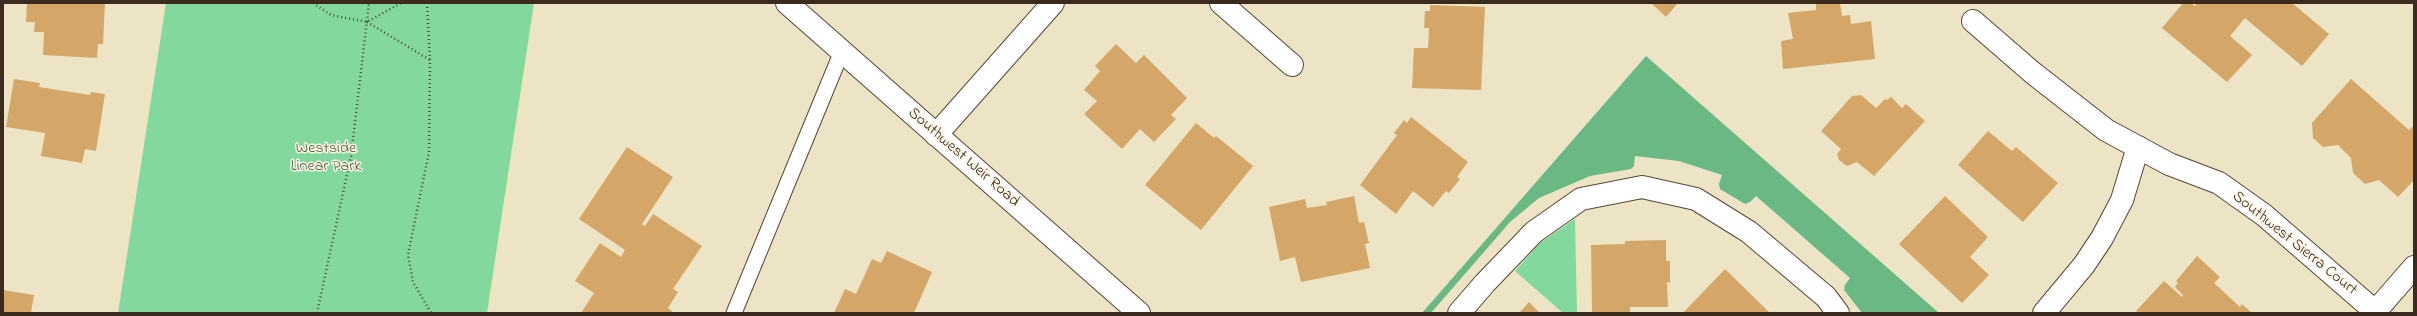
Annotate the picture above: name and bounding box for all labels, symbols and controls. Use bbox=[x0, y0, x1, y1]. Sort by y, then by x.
street label: Southwest Weir Road bbox=[903, 104, 1023, 212]
park label: Westside Linear Park bbox=[291, 139, 361, 177]
street label: Southwest Sierra Court bbox=[2228, 188, 2360, 300]

